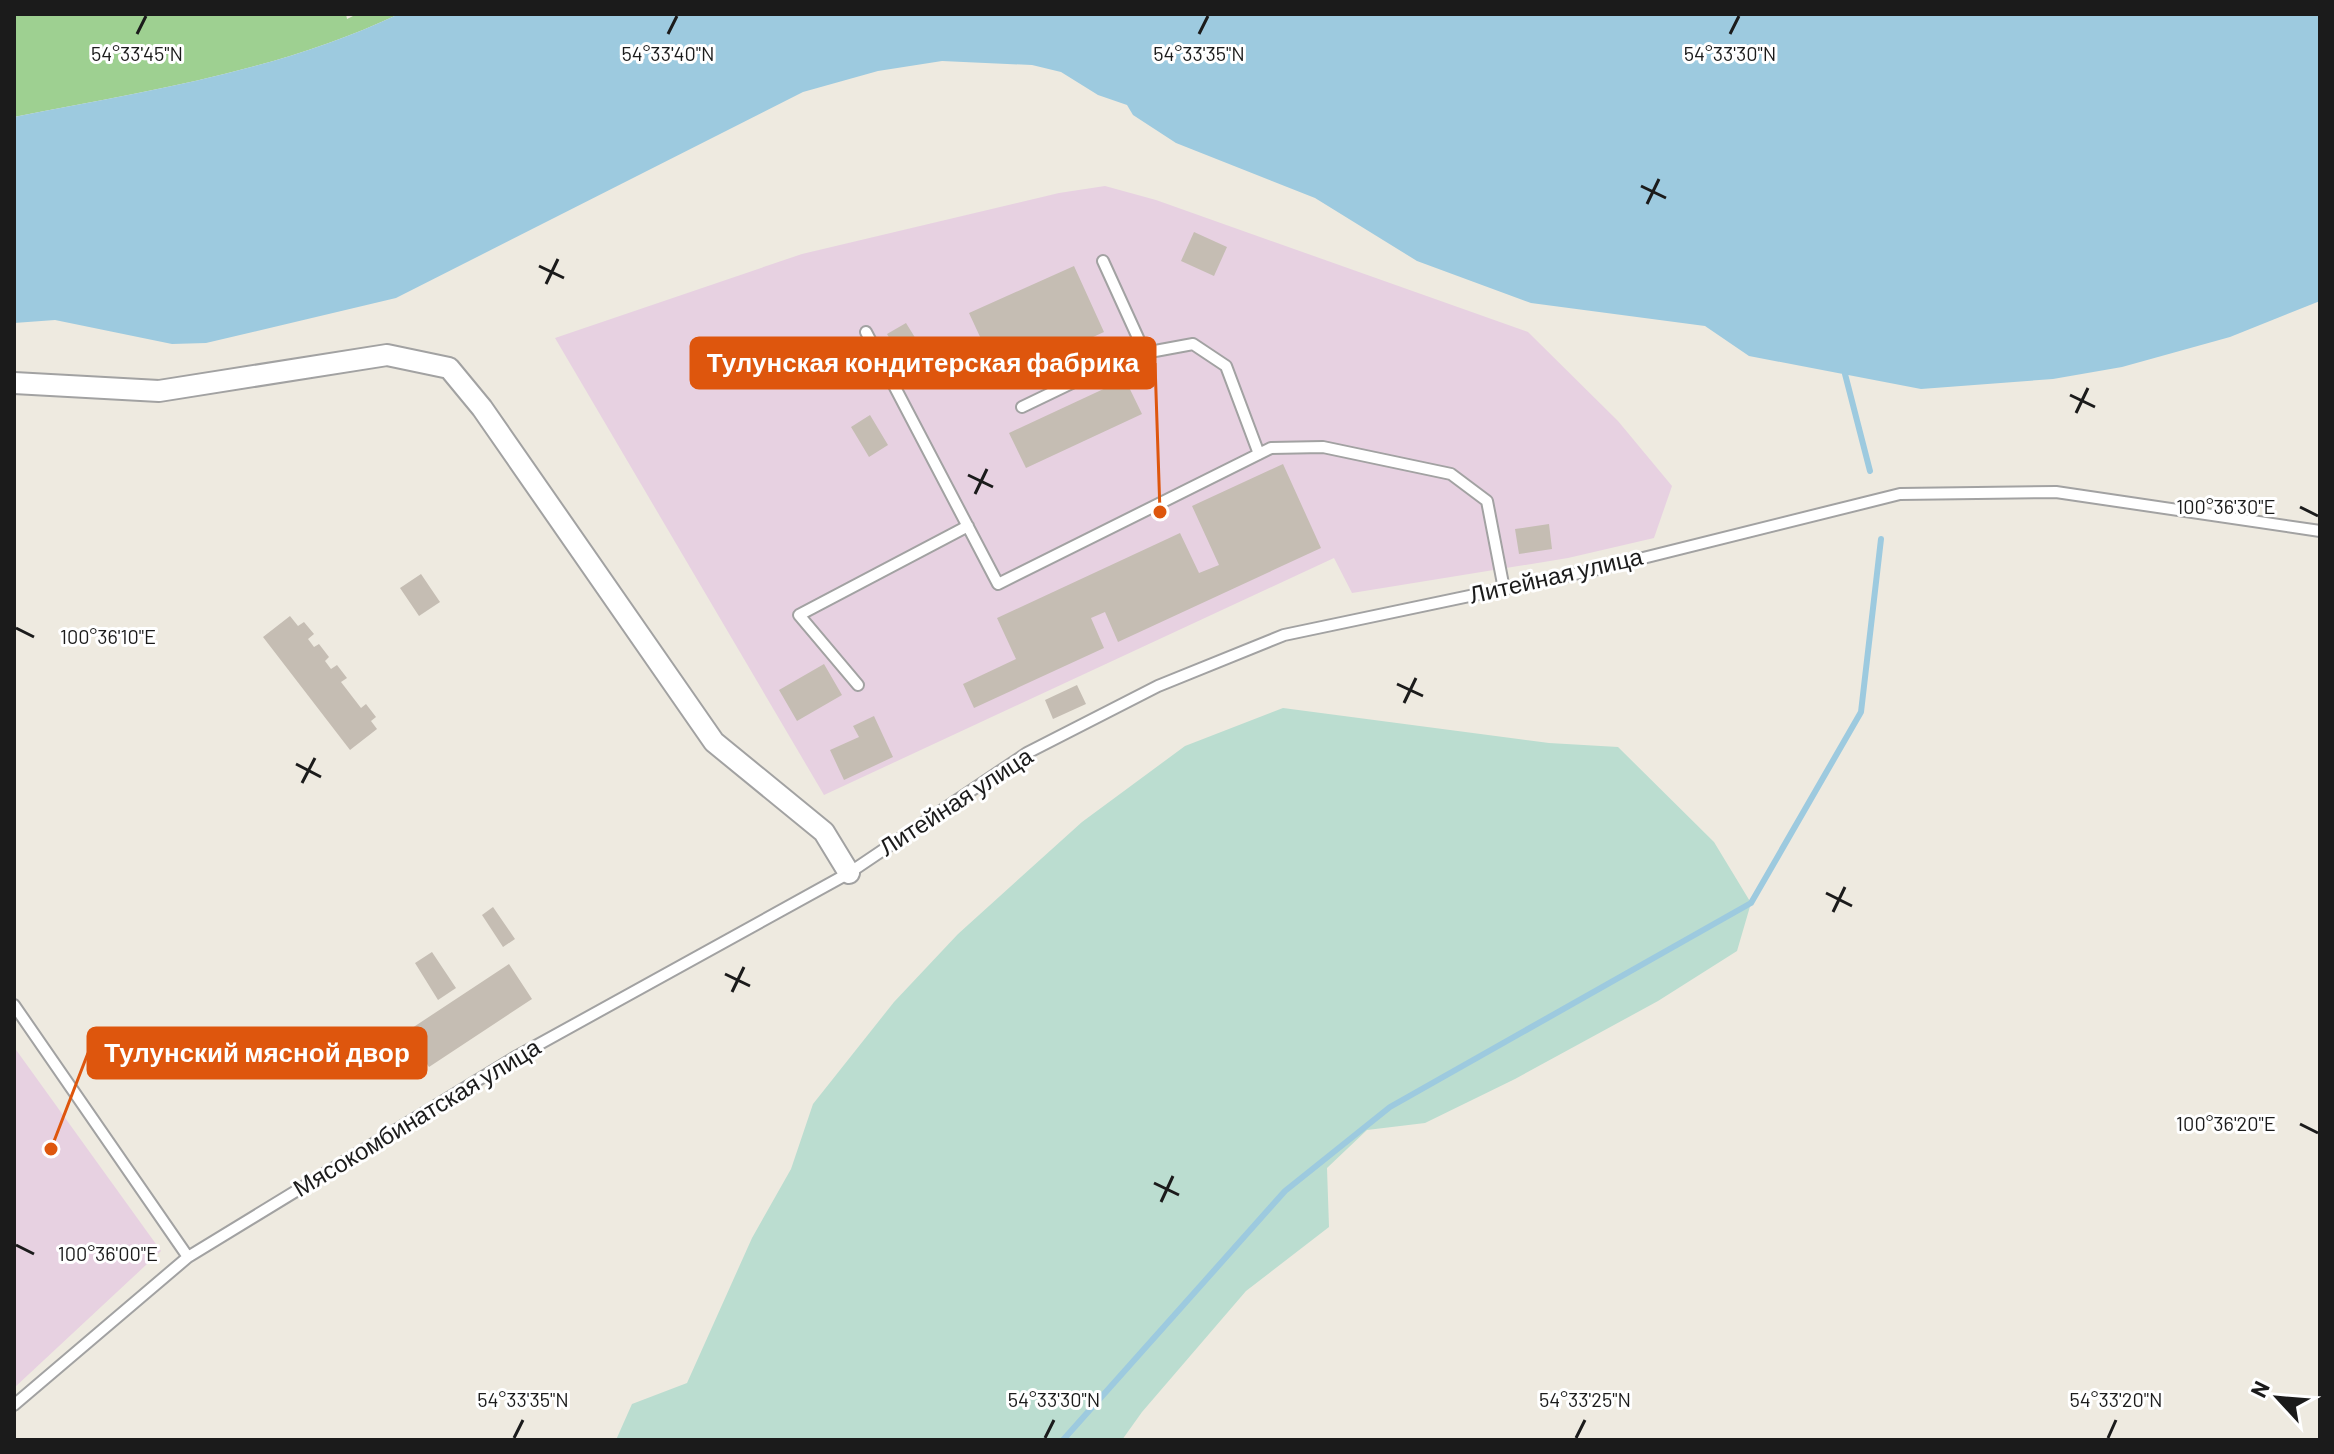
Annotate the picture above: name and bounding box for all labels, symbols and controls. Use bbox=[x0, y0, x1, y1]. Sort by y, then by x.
text: 54°33'45"N bbox=[91, 41, 183, 65]
text: 54°33'40"N bbox=[621, 41, 715, 65]
text: 54°33'35"N bbox=[1153, 41, 1245, 65]
text: 54°33'30"N bbox=[1684, 41, 1776, 65]
callout: Тулунская кондитерская фабрика bbox=[691, 338, 1155, 388]
text: Тулунская кондитерская фабрика bbox=[707, 346, 1140, 377]
text: 100°36'30"E bbox=[2176, 494, 2276, 518]
street label: Литейная улица bbox=[1466, 540, 1646, 609]
text: 100°36'10"E bbox=[60, 624, 156, 648]
street label: Литейная улица bbox=[873, 740, 1038, 861]
callout: Тулунский мясной двор bbox=[88, 1028, 426, 1078]
street label: Мясокомбинатская улица bbox=[287, 1031, 546, 1202]
text: Тулунский мясной двор bbox=[104, 1036, 410, 1067]
text: 100°36'20"E bbox=[2176, 1111, 2276, 1135]
text: 100°36'00"E bbox=[58, 1241, 158, 1265]
north arrow bbox=[2238, 1358, 2318, 1438]
text: N bbox=[2244, 1377, 2274, 1401]
text: 54°33'35"N bbox=[477, 1387, 569, 1411]
text: 54°33'30"N bbox=[1008, 1387, 1100, 1411]
text: 54°33'25"N bbox=[1539, 1387, 1631, 1411]
text: 54°33'20"N bbox=[2070, 1387, 2162, 1411]

